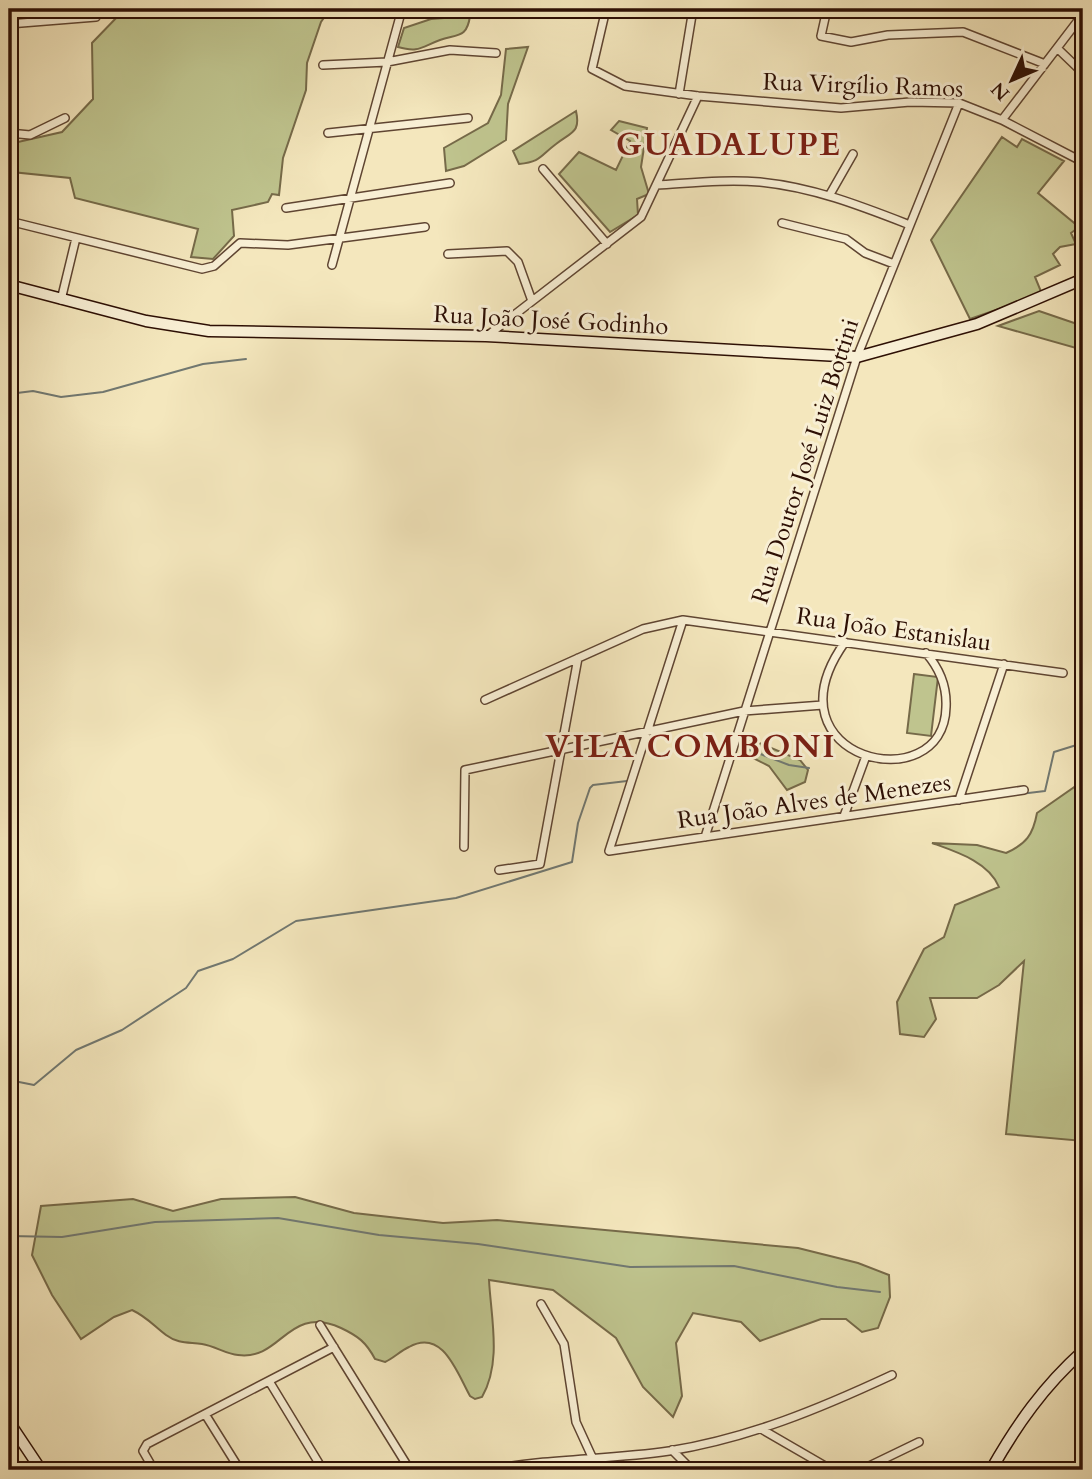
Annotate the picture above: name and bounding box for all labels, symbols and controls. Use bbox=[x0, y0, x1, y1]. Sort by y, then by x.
north arrow bbox=[976, 46, 1046, 116]
street label: Rua Virgílio Ramos bbox=[762, 66, 964, 105]
text: N bbox=[985, 76, 1016, 106]
district label: GUADALUPE bbox=[616, 123, 842, 167]
street label: Rua João José Godinho bbox=[433, 298, 669, 343]
street label: Rua Doutor José Luiz Bottini bbox=[744, 314, 867, 608]
street label: Rua João Estanislau bbox=[794, 599, 993, 660]
district label: VILA COMBONI bbox=[545, 725, 837, 769]
street label: Rua João Alves de Menezes bbox=[675, 766, 953, 837]

